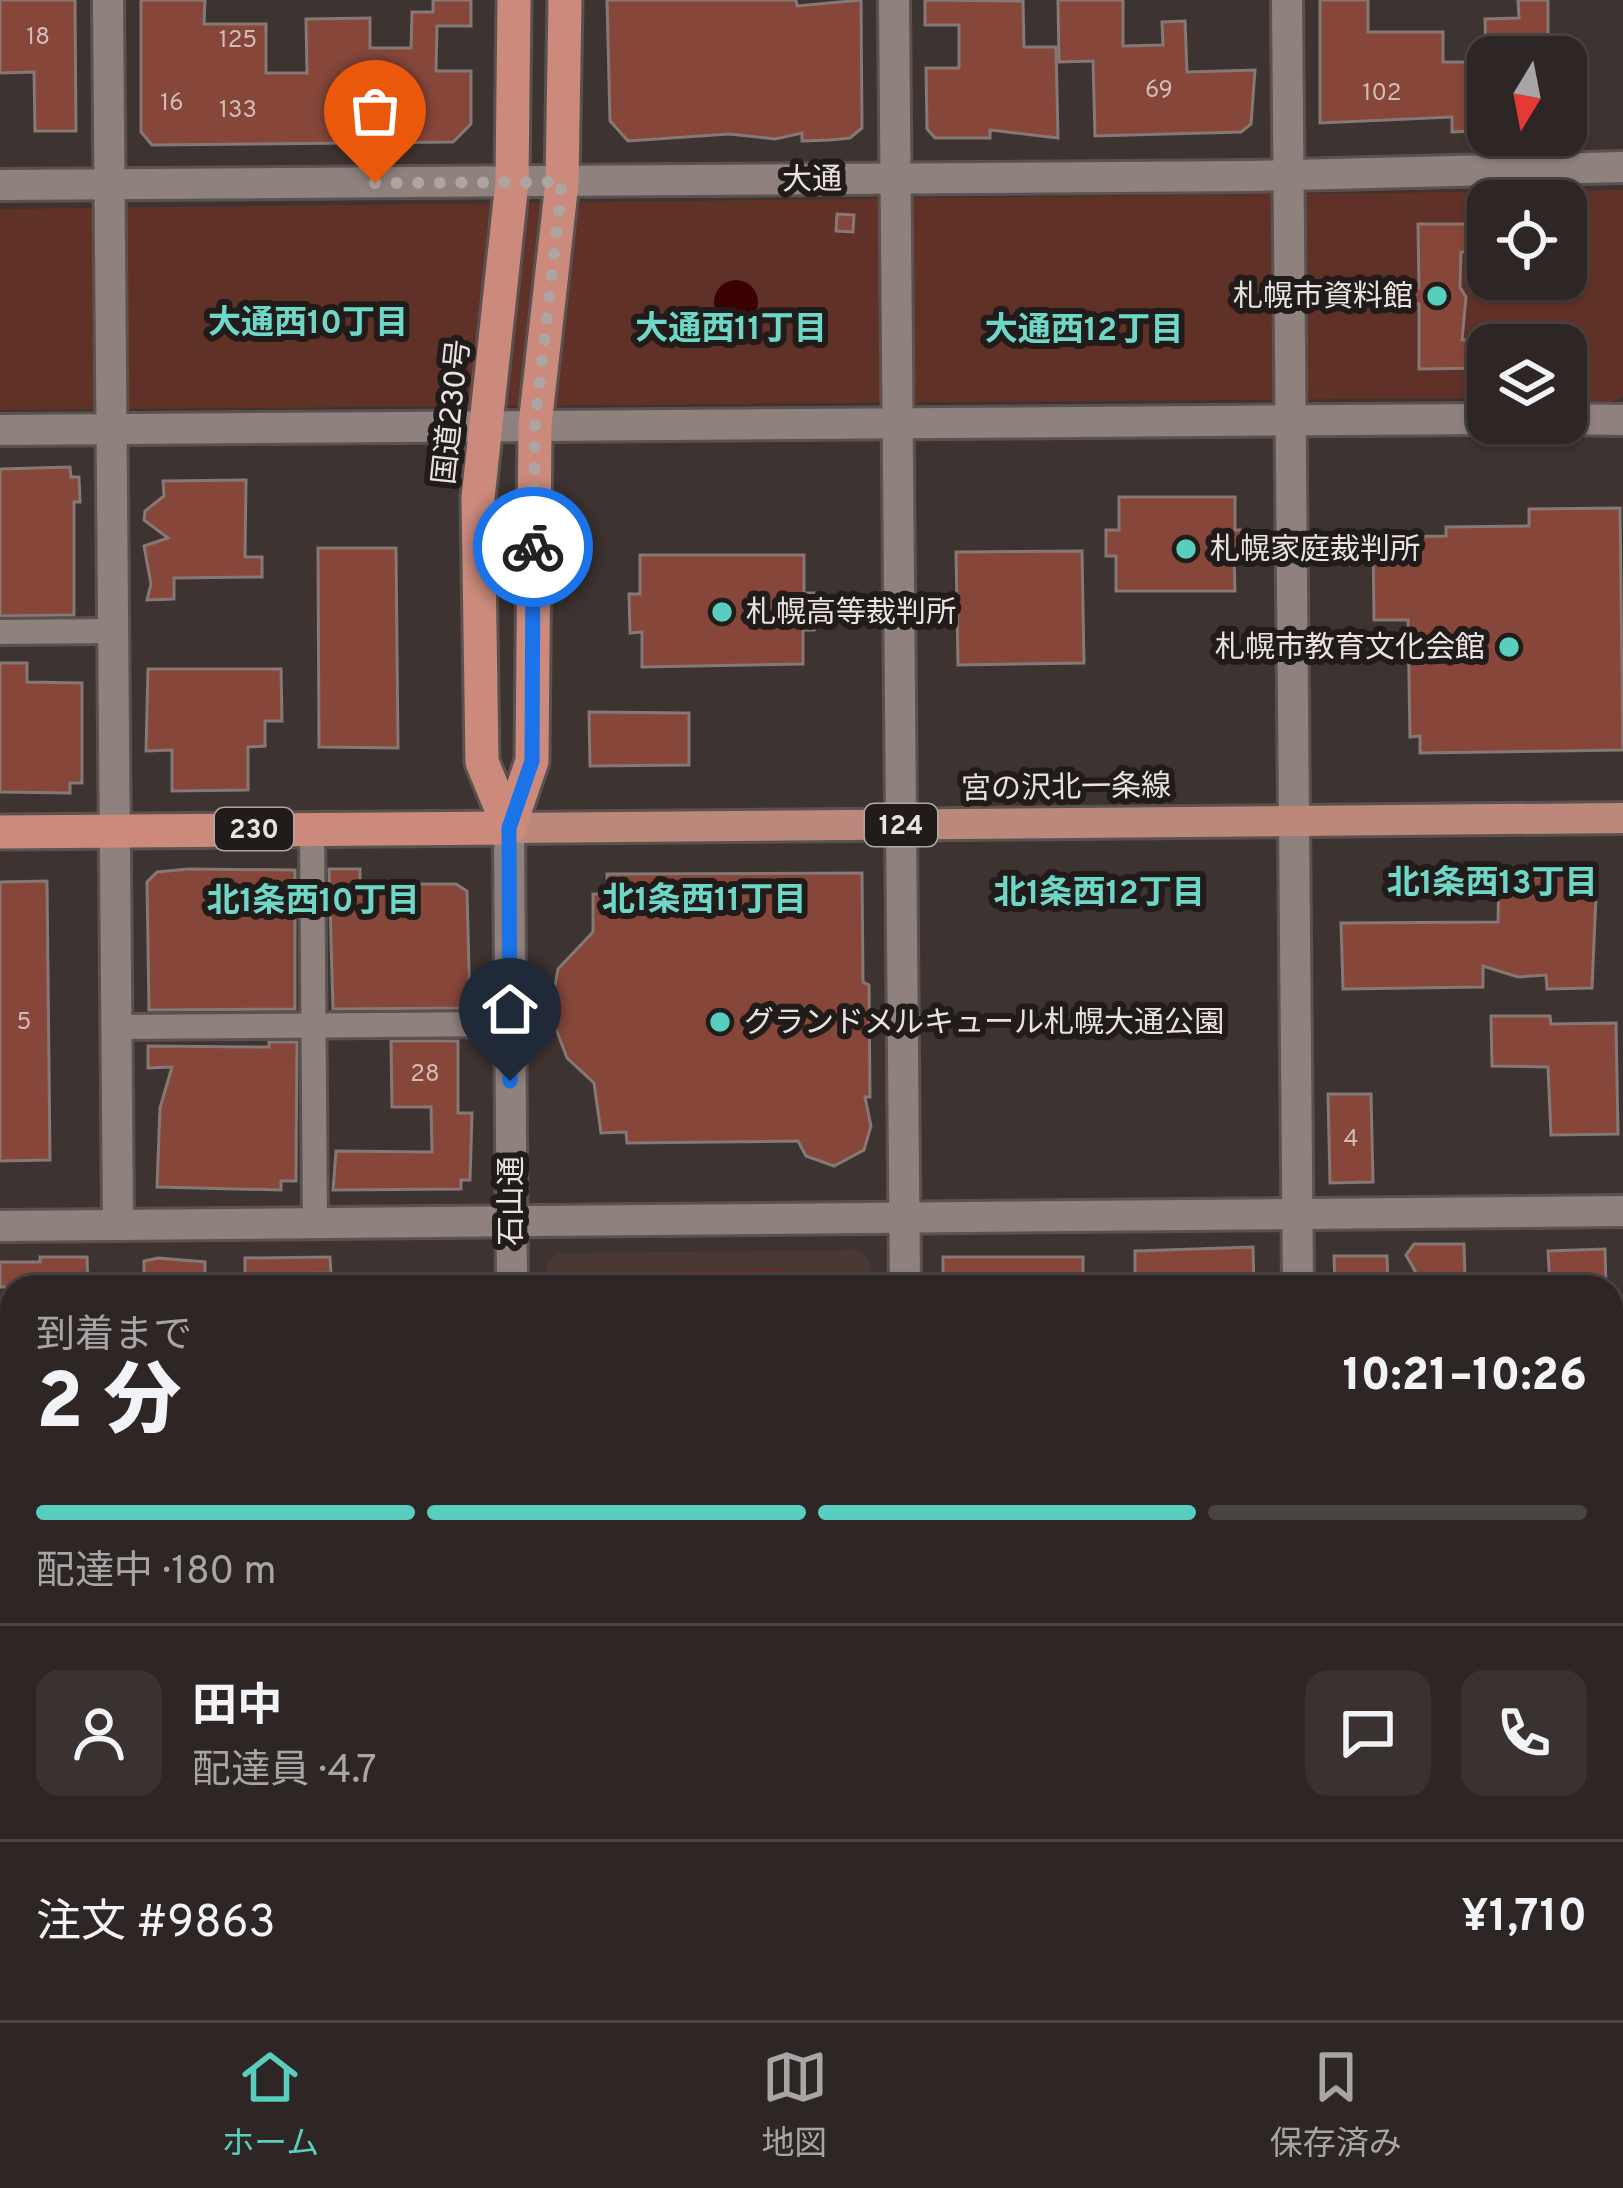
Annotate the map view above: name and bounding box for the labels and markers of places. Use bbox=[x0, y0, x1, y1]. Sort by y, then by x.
pin bbox=[324, 60, 426, 183]
place label: 札幌市資料館 bbox=[1233, 280, 1413, 317]
marker: 札幌市資料館 bbox=[1424, 283, 1450, 309]
place label: 札幌家庭裁判所 bbox=[1210, 533, 1420, 570]
marker: 札幌家庭裁判所 bbox=[1173, 536, 1199, 562]
place label: 札幌高等裁判所 bbox=[746, 596, 956, 633]
marker: 札幌高等裁判所 bbox=[709, 599, 735, 625]
place label: 札幌市教育文化会館 bbox=[1215, 631, 1485, 668]
marker: 札幌市教育文化会館 bbox=[1496, 634, 1522, 660]
pin bbox=[459, 958, 561, 1081]
place label: グランドメルキュール札幌大通公園 bbox=[744, 1006, 1224, 1043]
marker: グランドメルキュール札幌大通公園 bbox=[707, 1009, 733, 1035]

